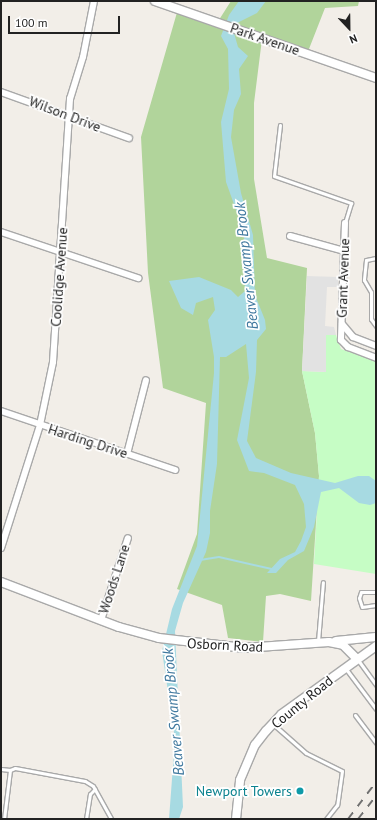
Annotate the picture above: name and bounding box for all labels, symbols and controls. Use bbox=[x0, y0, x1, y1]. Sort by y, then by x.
scale bar bbox=[10, 8, 122, 34]
north arrow bbox=[329, 8, 369, 48]
text: 100 m bbox=[15, 15, 48, 30]
street label: Park Avenue bbox=[228, 19, 302, 59]
text: N bbox=[348, 31, 359, 47]
street label: Wilson Drive bbox=[27, 93, 103, 135]
water label: Beaver Swamp Brook bbox=[230, 201, 262, 331]
street label: Coolidge Avenue bbox=[47, 227, 71, 327]
street label: Grant Avenue bbox=[333, 238, 353, 318]
street label: Harding Drive bbox=[46, 420, 130, 462]
street label: Woods Lane bbox=[95, 542, 133, 616]
street label: Osborn Road bbox=[186, 635, 264, 655]
water label: Beaver Swamp Brook bbox=[158, 647, 188, 777]
street label: County Road bbox=[268, 672, 336, 732]
place label: Newport Towers bbox=[195, 783, 292, 799]
marker: Newport Towers bbox=[295, 786, 305, 796]

